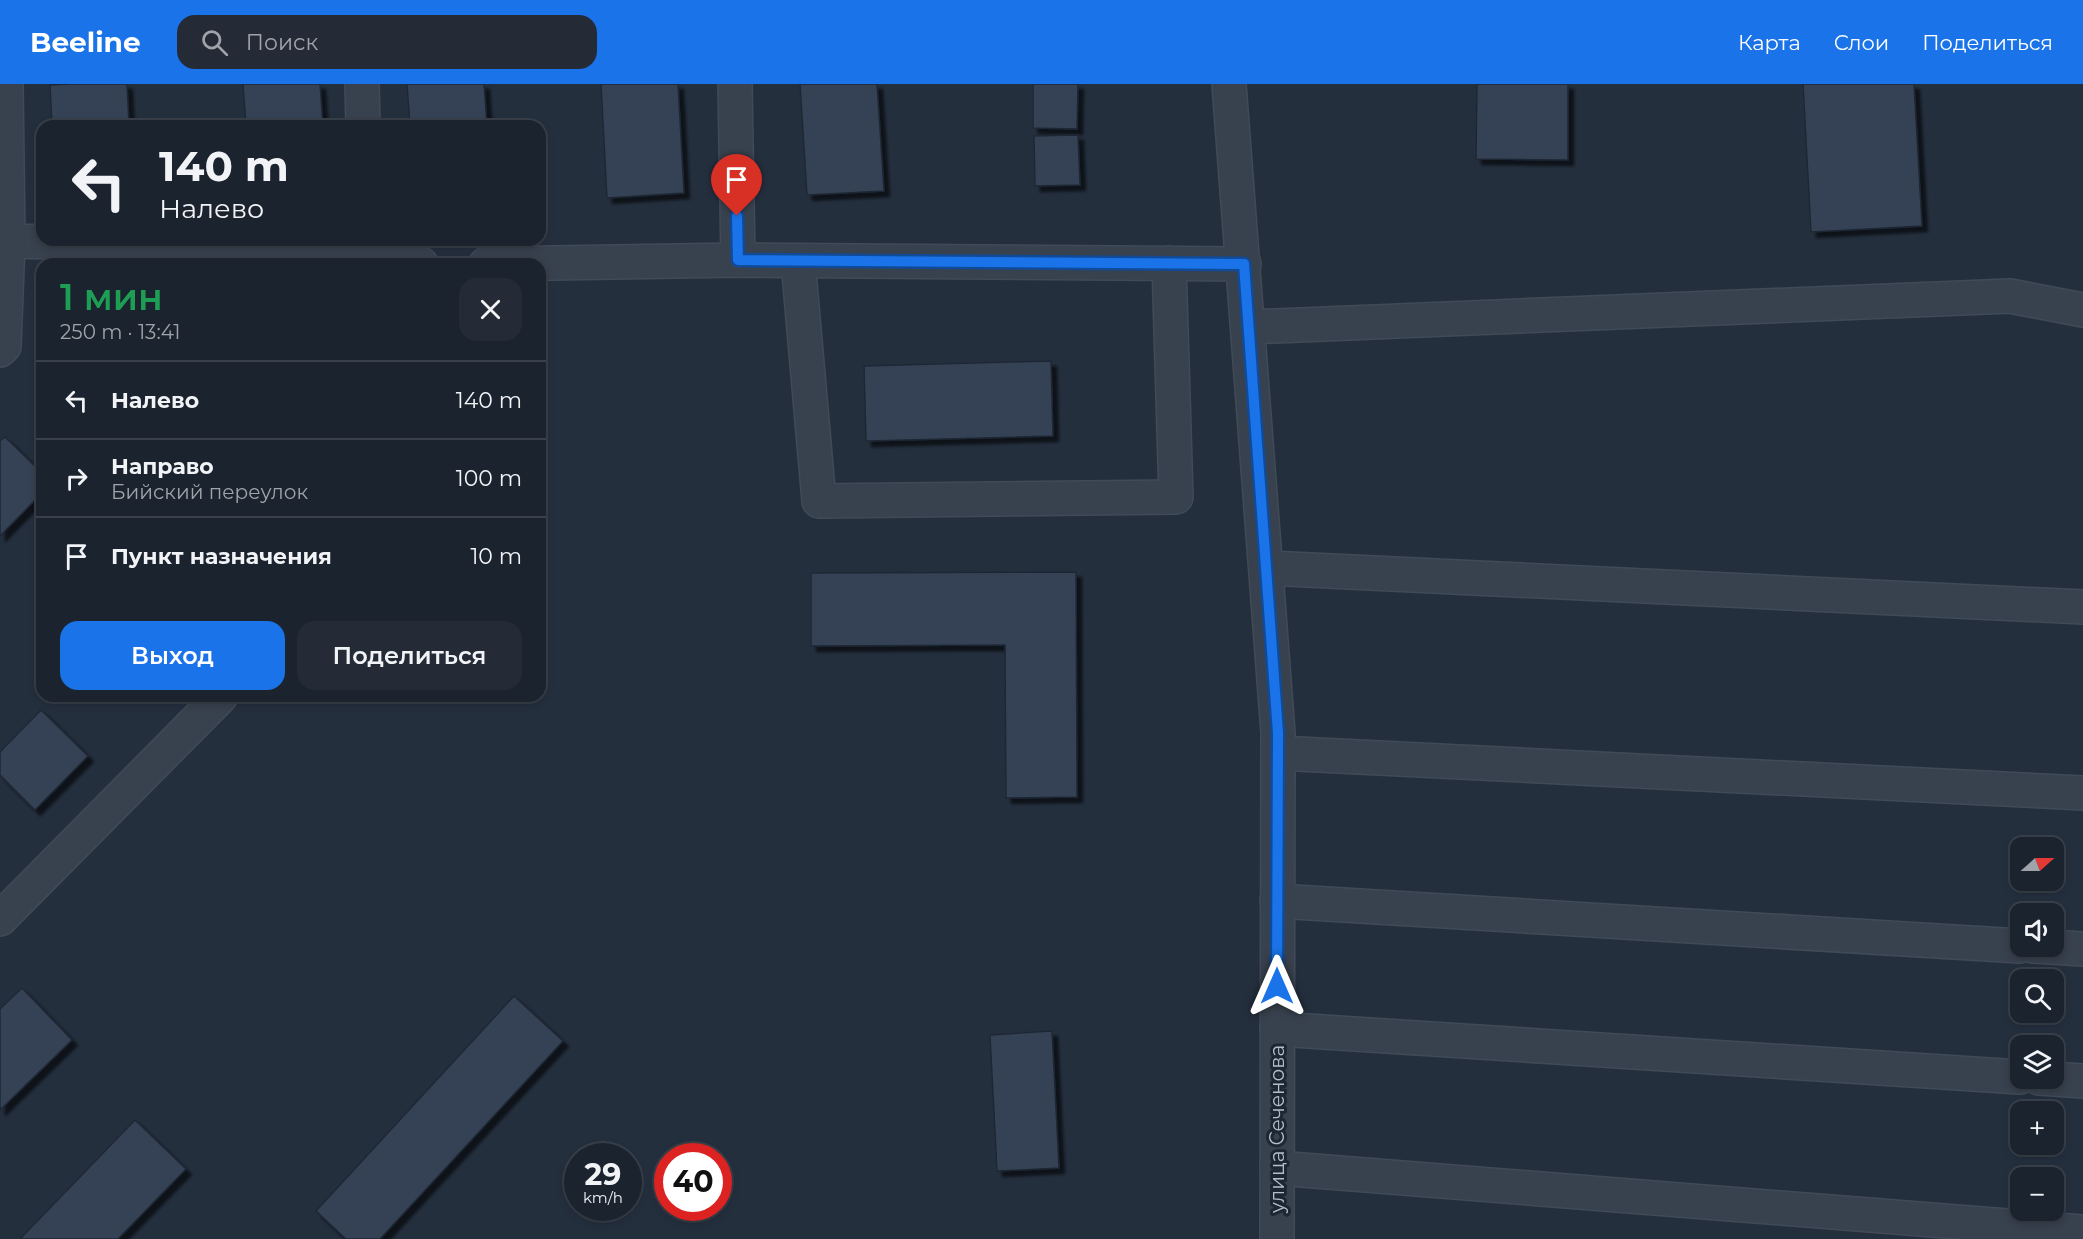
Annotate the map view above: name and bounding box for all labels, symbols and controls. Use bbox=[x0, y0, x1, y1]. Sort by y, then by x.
search box bbox=[177, 15, 597, 69]
text: Beeline bbox=[30, 25, 141, 59]
icon: search bbox=[198, 26, 231, 59]
text: Поиск bbox=[246, 29, 318, 56]
text: Карта bbox=[1738, 30, 1801, 55]
text: Слои bbox=[1834, 30, 1889, 55]
text: Поделиться bbox=[1922, 30, 2053, 55]
text: 140 m bbox=[159, 140, 289, 192]
icon: left bbox=[60, 144, 138, 222]
pin bbox=[711, 154, 762, 216]
icon: arrive bbox=[720, 163, 753, 196]
text: Налево bbox=[159, 192, 264, 225]
text: 1 мин bbox=[60, 275, 163, 319]
button: close bbox=[459, 278, 522, 341]
text: 250 m · 13:41 bbox=[60, 320, 181, 344]
icon: left bbox=[60, 384, 93, 417]
text: Налево bbox=[111, 387, 199, 414]
text: 140 m bbox=[456, 387, 522, 414]
text: Направо bbox=[111, 453, 214, 480]
icon: right bbox=[60, 462, 93, 495]
text: 100 m bbox=[456, 465, 522, 492]
text: Бийский переулок bbox=[111, 480, 308, 504]
icon: arrive bbox=[60, 540, 93, 573]
text: Пункт назначения bbox=[111, 543, 332, 570]
text: 10 m bbox=[470, 543, 522, 570]
button: Выход bbox=[60, 621, 285, 690]
button: Поделиться bbox=[297, 621, 522, 690]
north arrow bbox=[2010, 837, 2064, 891]
map controls bbox=[2010, 837, 2064, 1221]
button: sound bbox=[2010, 903, 2064, 957]
position arrow bbox=[1245, 954, 1309, 1018]
button: search bbox=[2010, 969, 2064, 1023]
button: layers bbox=[2010, 1035, 2064, 1089]
street label: улица Сеченова bbox=[1265, 1045, 1289, 1214]
button: + bbox=[2010, 1101, 2064, 1155]
speed limit sign: 40 bbox=[654, 1143, 732, 1221]
text: 29 bbox=[585, 1156, 621, 1193]
button: − bbox=[2010, 1167, 2064, 1221]
text: km/h bbox=[583, 1188, 623, 1207]

